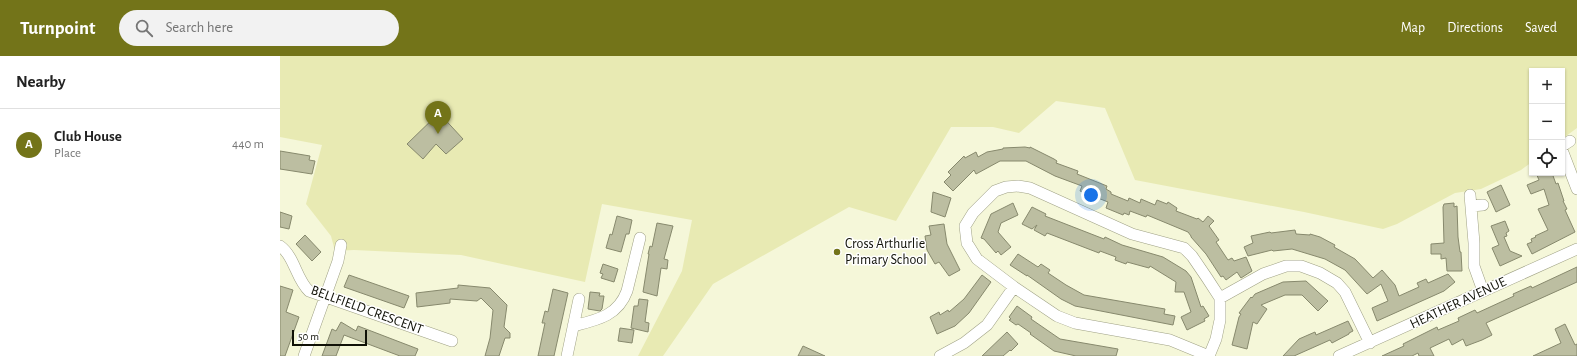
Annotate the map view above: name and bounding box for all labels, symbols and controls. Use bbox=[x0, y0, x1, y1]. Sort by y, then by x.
search box bbox=[119, 10, 399, 46]
icon: search bbox=[133, 17, 155, 39]
text: Turnpoint bbox=[20, 19, 95, 38]
text: Search here bbox=[165, 20, 233, 35]
text: Map bbox=[1401, 21, 1425, 35]
text: Directions bbox=[1447, 21, 1503, 35]
text: Saved bbox=[1525, 21, 1557, 35]
map controls bbox=[1529, 68, 1565, 176]
button: + bbox=[1529, 68, 1565, 104]
text: Nearby bbox=[16, 73, 66, 90]
pin: A bbox=[425, 101, 451, 134]
button: − bbox=[1529, 104, 1565, 140]
text: Club House bbox=[54, 129, 122, 144]
text: A bbox=[25, 138, 33, 151]
text: 440 m bbox=[232, 138, 264, 151]
button: locate bbox=[1529, 140, 1565, 176]
text: Place bbox=[54, 147, 81, 160]
your location bbox=[1081, 185, 1101, 205]
place label: Cross Arthurlie Primary School bbox=[845, 237, 927, 267]
marker: Cross Arthurlie Primary School bbox=[832, 247, 842, 257]
street label: HEATHER AVENUE bbox=[1408, 274, 1508, 331]
street label: BELLFIELD CRESCENT bbox=[309, 283, 425, 337]
scale bar bbox=[292, 328, 367, 347]
text: 50 m bbox=[298, 331, 319, 342]

